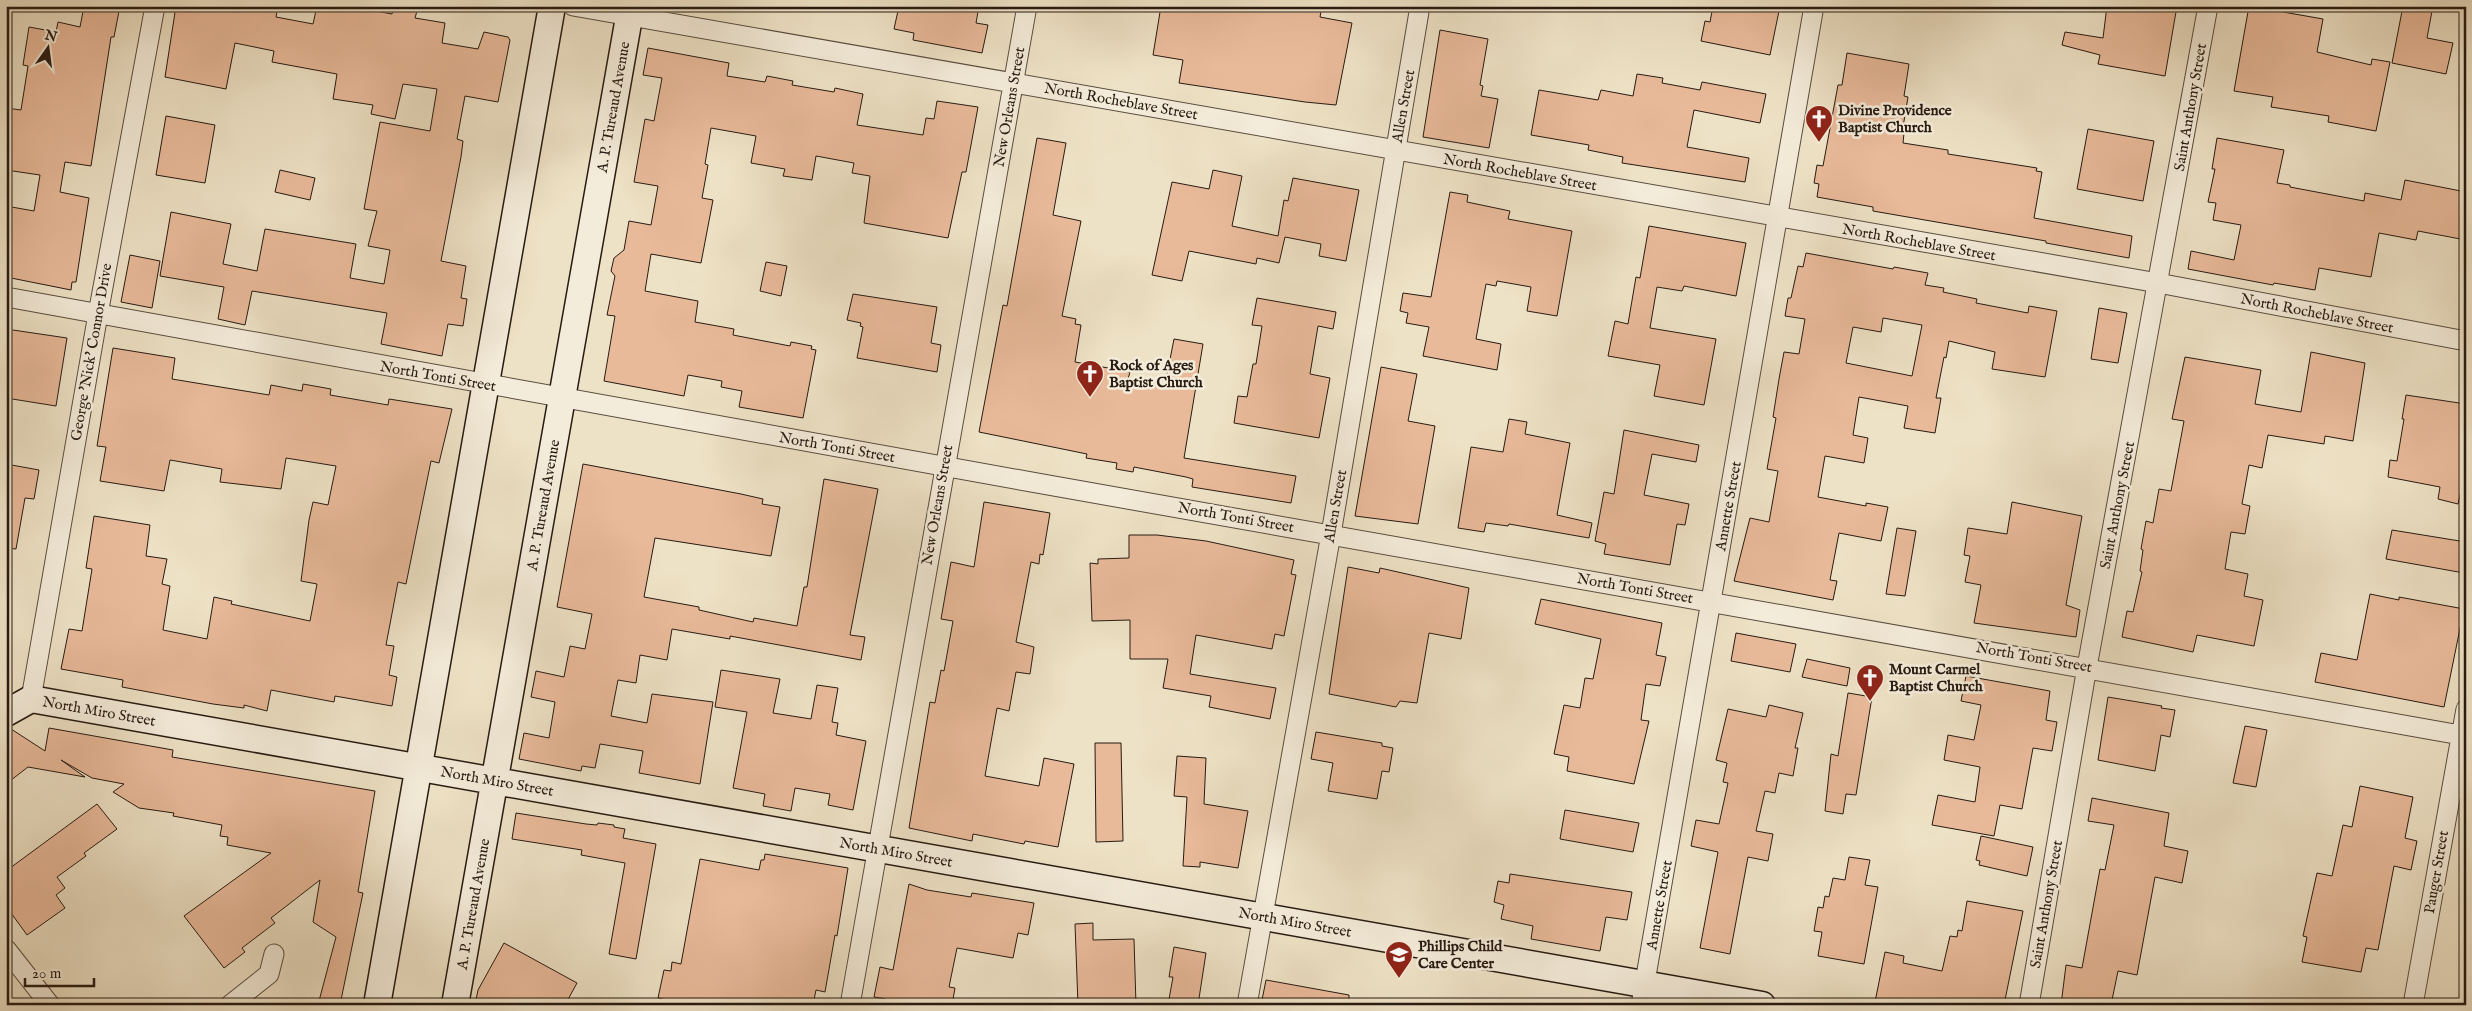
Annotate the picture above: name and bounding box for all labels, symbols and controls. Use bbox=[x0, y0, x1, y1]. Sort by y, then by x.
north arrow bbox=[22, 22, 72, 72]
text: N bbox=[42, 26, 59, 47]
street label: A. P. Tureaud Avenue bbox=[592, 40, 634, 175]
street label: Saint Anthony Street bbox=[2170, 42, 2211, 173]
street label: New Orleans Street bbox=[990, 45, 1029, 169]
street label: Allen Street bbox=[1388, 68, 1419, 145]
street label: North Rocheblave Street bbox=[1043, 79, 1199, 124]
place label: Divine Providence Baptist Church bbox=[1838, 101, 1952, 137]
church icon: Divine Providence Baptist Church bbox=[1804, 104, 1834, 143]
street label: North Rocheblave Street bbox=[1442, 150, 1598, 195]
street label: North Rocheblave Street bbox=[1841, 220, 1997, 265]
street label: George 'Nick' Connor Drive bbox=[67, 262, 116, 442]
street label: North Rocheblave Street bbox=[2239, 289, 2395, 338]
place label: Rock of Ages Baptist Church bbox=[1109, 356, 1204, 392]
street label: North Tonti Street bbox=[378, 357, 498, 396]
church icon: Rock of Ages Baptist Church bbox=[1075, 359, 1105, 398]
street label: North Tonti Street bbox=[777, 428, 897, 467]
street label: A. P. Tureaud Avenue bbox=[522, 438, 564, 573]
street label: Saint Anthony Street bbox=[2096, 440, 2139, 570]
street label: New Orleans Street bbox=[918, 443, 957, 567]
street label: Annette Street bbox=[1711, 460, 1746, 553]
street label: Allen Street bbox=[1320, 468, 1351, 545]
street label: North Tonti Street bbox=[1176, 498, 1296, 537]
street label: North Tonti Street bbox=[1575, 569, 1695, 608]
street label: North Tonti Street bbox=[1974, 638, 2094, 677]
place label: Mount Carmel Baptist Church bbox=[1889, 660, 1984, 696]
church icon: Mount Carmel Baptist Church bbox=[1855, 663, 1885, 702]
street label: North Miro Street bbox=[41, 692, 157, 731]
street label: North Miro Street bbox=[439, 762, 555, 801]
street label: Pauger Street bbox=[2420, 829, 2453, 915]
street label: North Miro Street bbox=[838, 833, 954, 872]
street label: A. P. Tureaud Avenue bbox=[452, 837, 494, 972]
street label: Saint Anthony Street bbox=[2026, 839, 2067, 970]
street label: Annette Street bbox=[1642, 859, 1677, 952]
street label: North Miro Street bbox=[1237, 903, 1353, 942]
place label: Phillips Child Care Center bbox=[1418, 937, 1503, 973]
school or university icon: Phillips Child Care Center bbox=[1384, 940, 1414, 979]
scale bar bbox=[25, 956, 94, 988]
text: 20 m bbox=[32, 964, 62, 983]

